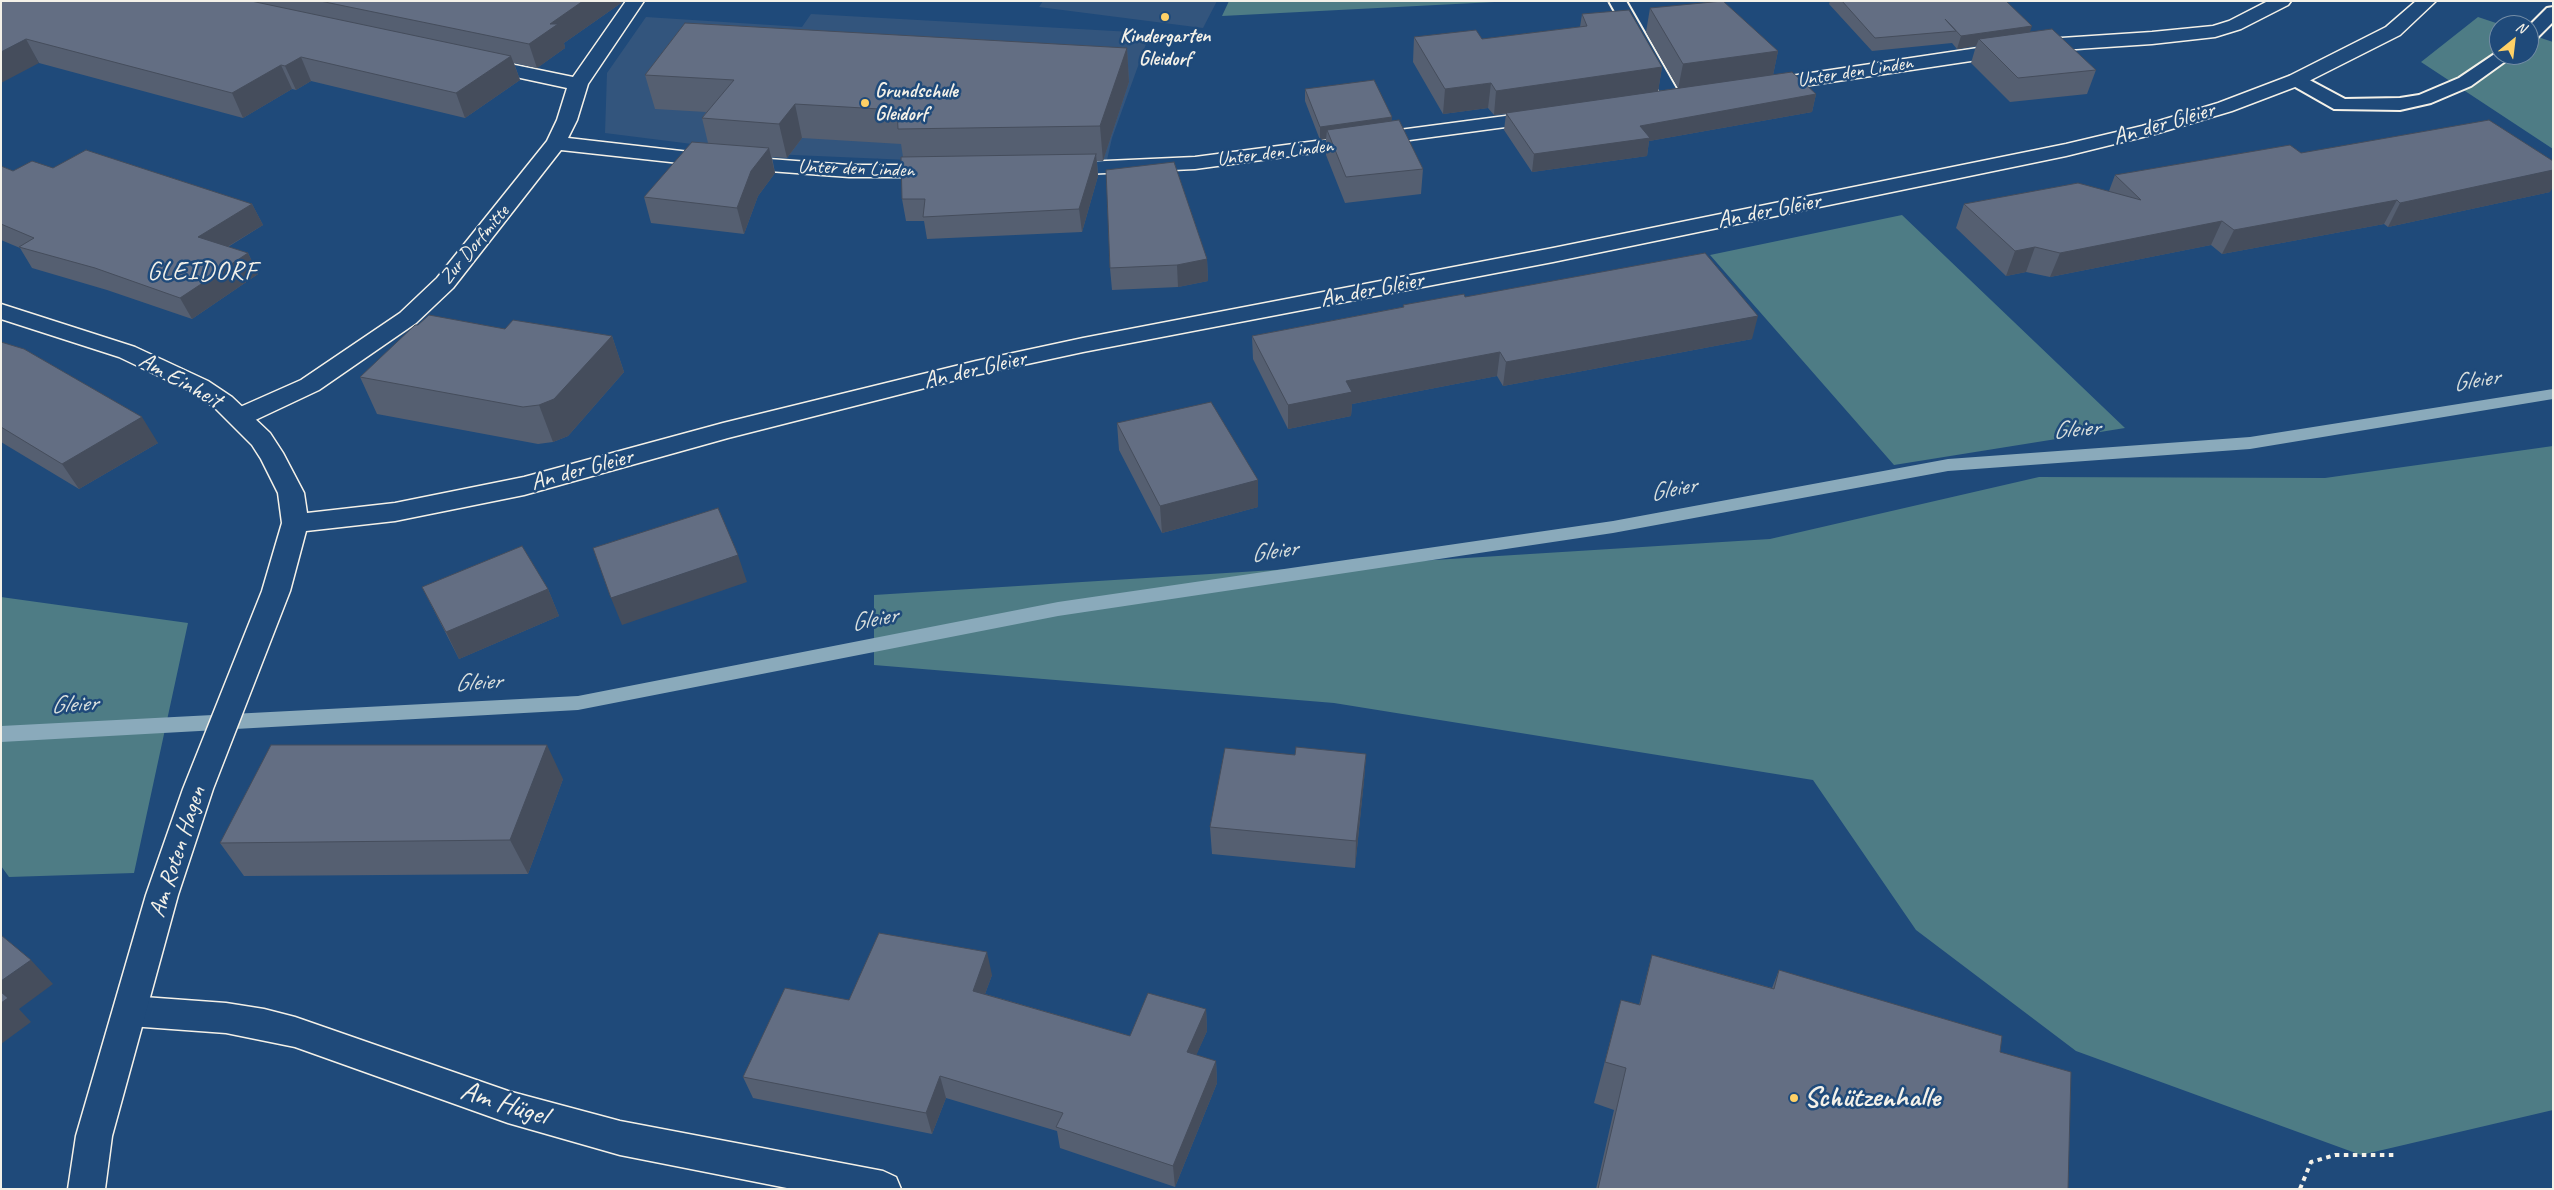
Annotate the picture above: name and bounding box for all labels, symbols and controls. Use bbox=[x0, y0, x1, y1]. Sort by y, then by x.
marker: Kindergarten Gleidorf bbox=[1159, 11, 1171, 23]
north arrow bbox=[2489, 15, 2539, 65]
text: N bbox=[2513, 18, 2529, 37]
place label: Kindergarten Gleidorf bbox=[1120, 25, 1210, 72]
street label: Unter den Linden bbox=[1795, 51, 1915, 93]
place label: Grundschule Gleidorf bbox=[875, 80, 958, 127]
street label: An der Gleier bbox=[2110, 96, 2218, 152]
marker: Grundschule Gleidorf bbox=[859, 97, 871, 109]
street label: Unter den Linden bbox=[1216, 134, 1334, 172]
street label: Unter den Linden bbox=[797, 155, 915, 183]
street label: An der Gleier bbox=[1715, 187, 1823, 235]
street label: Zur Dorfmitte bbox=[435, 201, 515, 289]
district label: GLEIDORF bbox=[146, 256, 258, 288]
street label: An der Gleier bbox=[1318, 266, 1426, 314]
street label: An der Gleier bbox=[921, 344, 1029, 396]
street label: Am Einheit bbox=[133, 346, 227, 416]
water label: Gleier bbox=[2451, 363, 2501, 399]
water label: Gleier bbox=[2052, 413, 2100, 447]
street label: An der Gleier bbox=[528, 443, 636, 497]
water label: Gleier bbox=[1647, 471, 1699, 509]
water label: Gleier bbox=[1249, 534, 1299, 570]
water label: Gleier bbox=[848, 601, 900, 639]
water label: Gleier bbox=[454, 667, 502, 699]
water label: Gleier bbox=[50, 689, 98, 721]
street label: Am Roten Hagen bbox=[143, 783, 213, 921]
street label: Am Hügel bbox=[456, 1074, 552, 1134]
place label: Schützenhalle bbox=[1804, 1081, 1940, 1115]
marker: Schützenhalle bbox=[1788, 1092, 1800, 1104]

